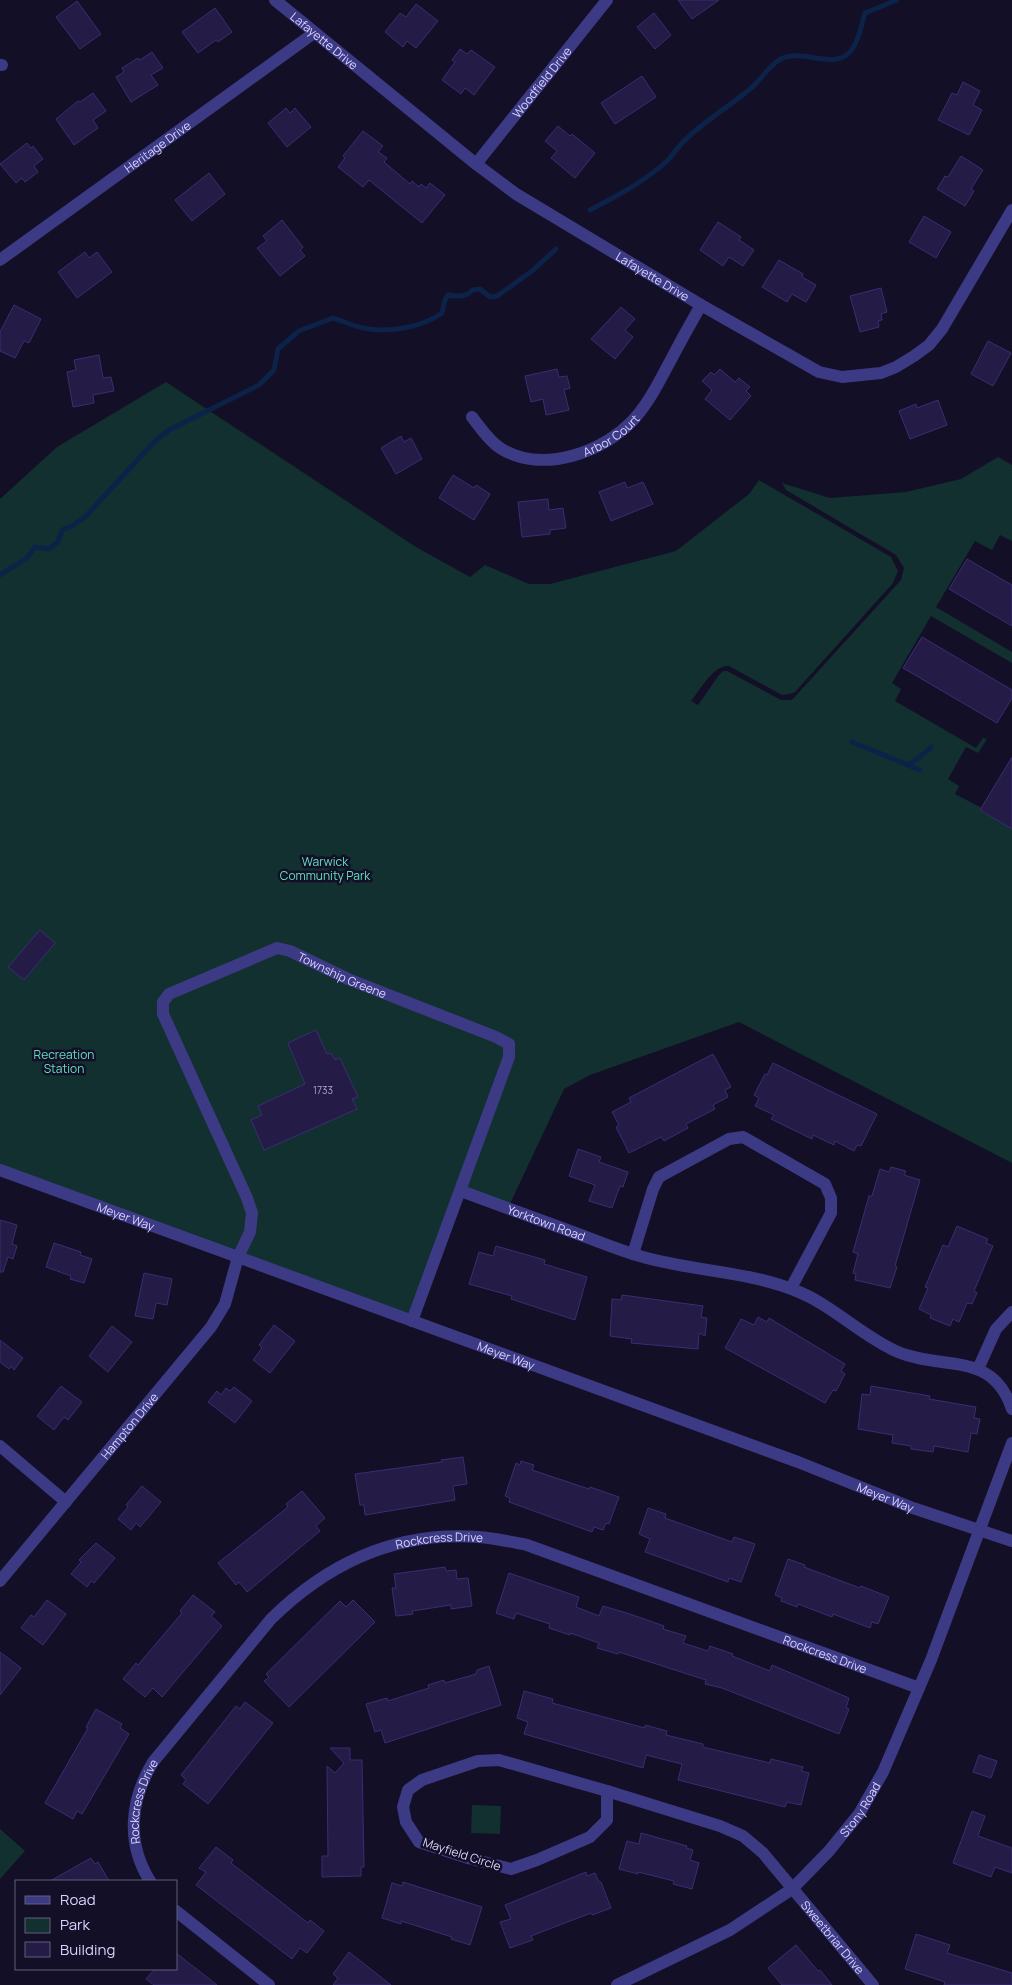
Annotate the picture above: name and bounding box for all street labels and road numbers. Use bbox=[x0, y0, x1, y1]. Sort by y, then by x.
street label: Lafayette Drive bbox=[287, 8, 362, 73]
street label: Woodfield Drive bbox=[508, 43, 575, 121]
street label: Heritage Drive bbox=[120, 116, 194, 176]
street label: Lafayette Drive bbox=[613, 248, 693, 305]
street label: Arbor Court bbox=[580, 410, 643, 460]
street label: Township Greene bbox=[295, 947, 389, 1002]
street label: Meyer Way bbox=[95, 1198, 158, 1235]
street label: Yorktown Road bbox=[505, 1200, 588, 1244]
street label: Meyer Way bbox=[475, 1337, 538, 1374]
street label: Hampton Drive bbox=[96, 1389, 162, 1462]
street label: Meyer Way bbox=[854, 1478, 917, 1516]
street label: Rockcress Drive bbox=[394, 1528, 484, 1553]
street label: Rockcress Drive bbox=[781, 1631, 869, 1677]
street label: Rockcress Drive bbox=[125, 1756, 162, 1845]
street label: Stony Road bbox=[835, 1779, 884, 1841]
street label: Mayfield Circle bbox=[421, 1833, 503, 1875]
street label: Sweetbriar Drive bbox=[797, 1897, 869, 1977]

